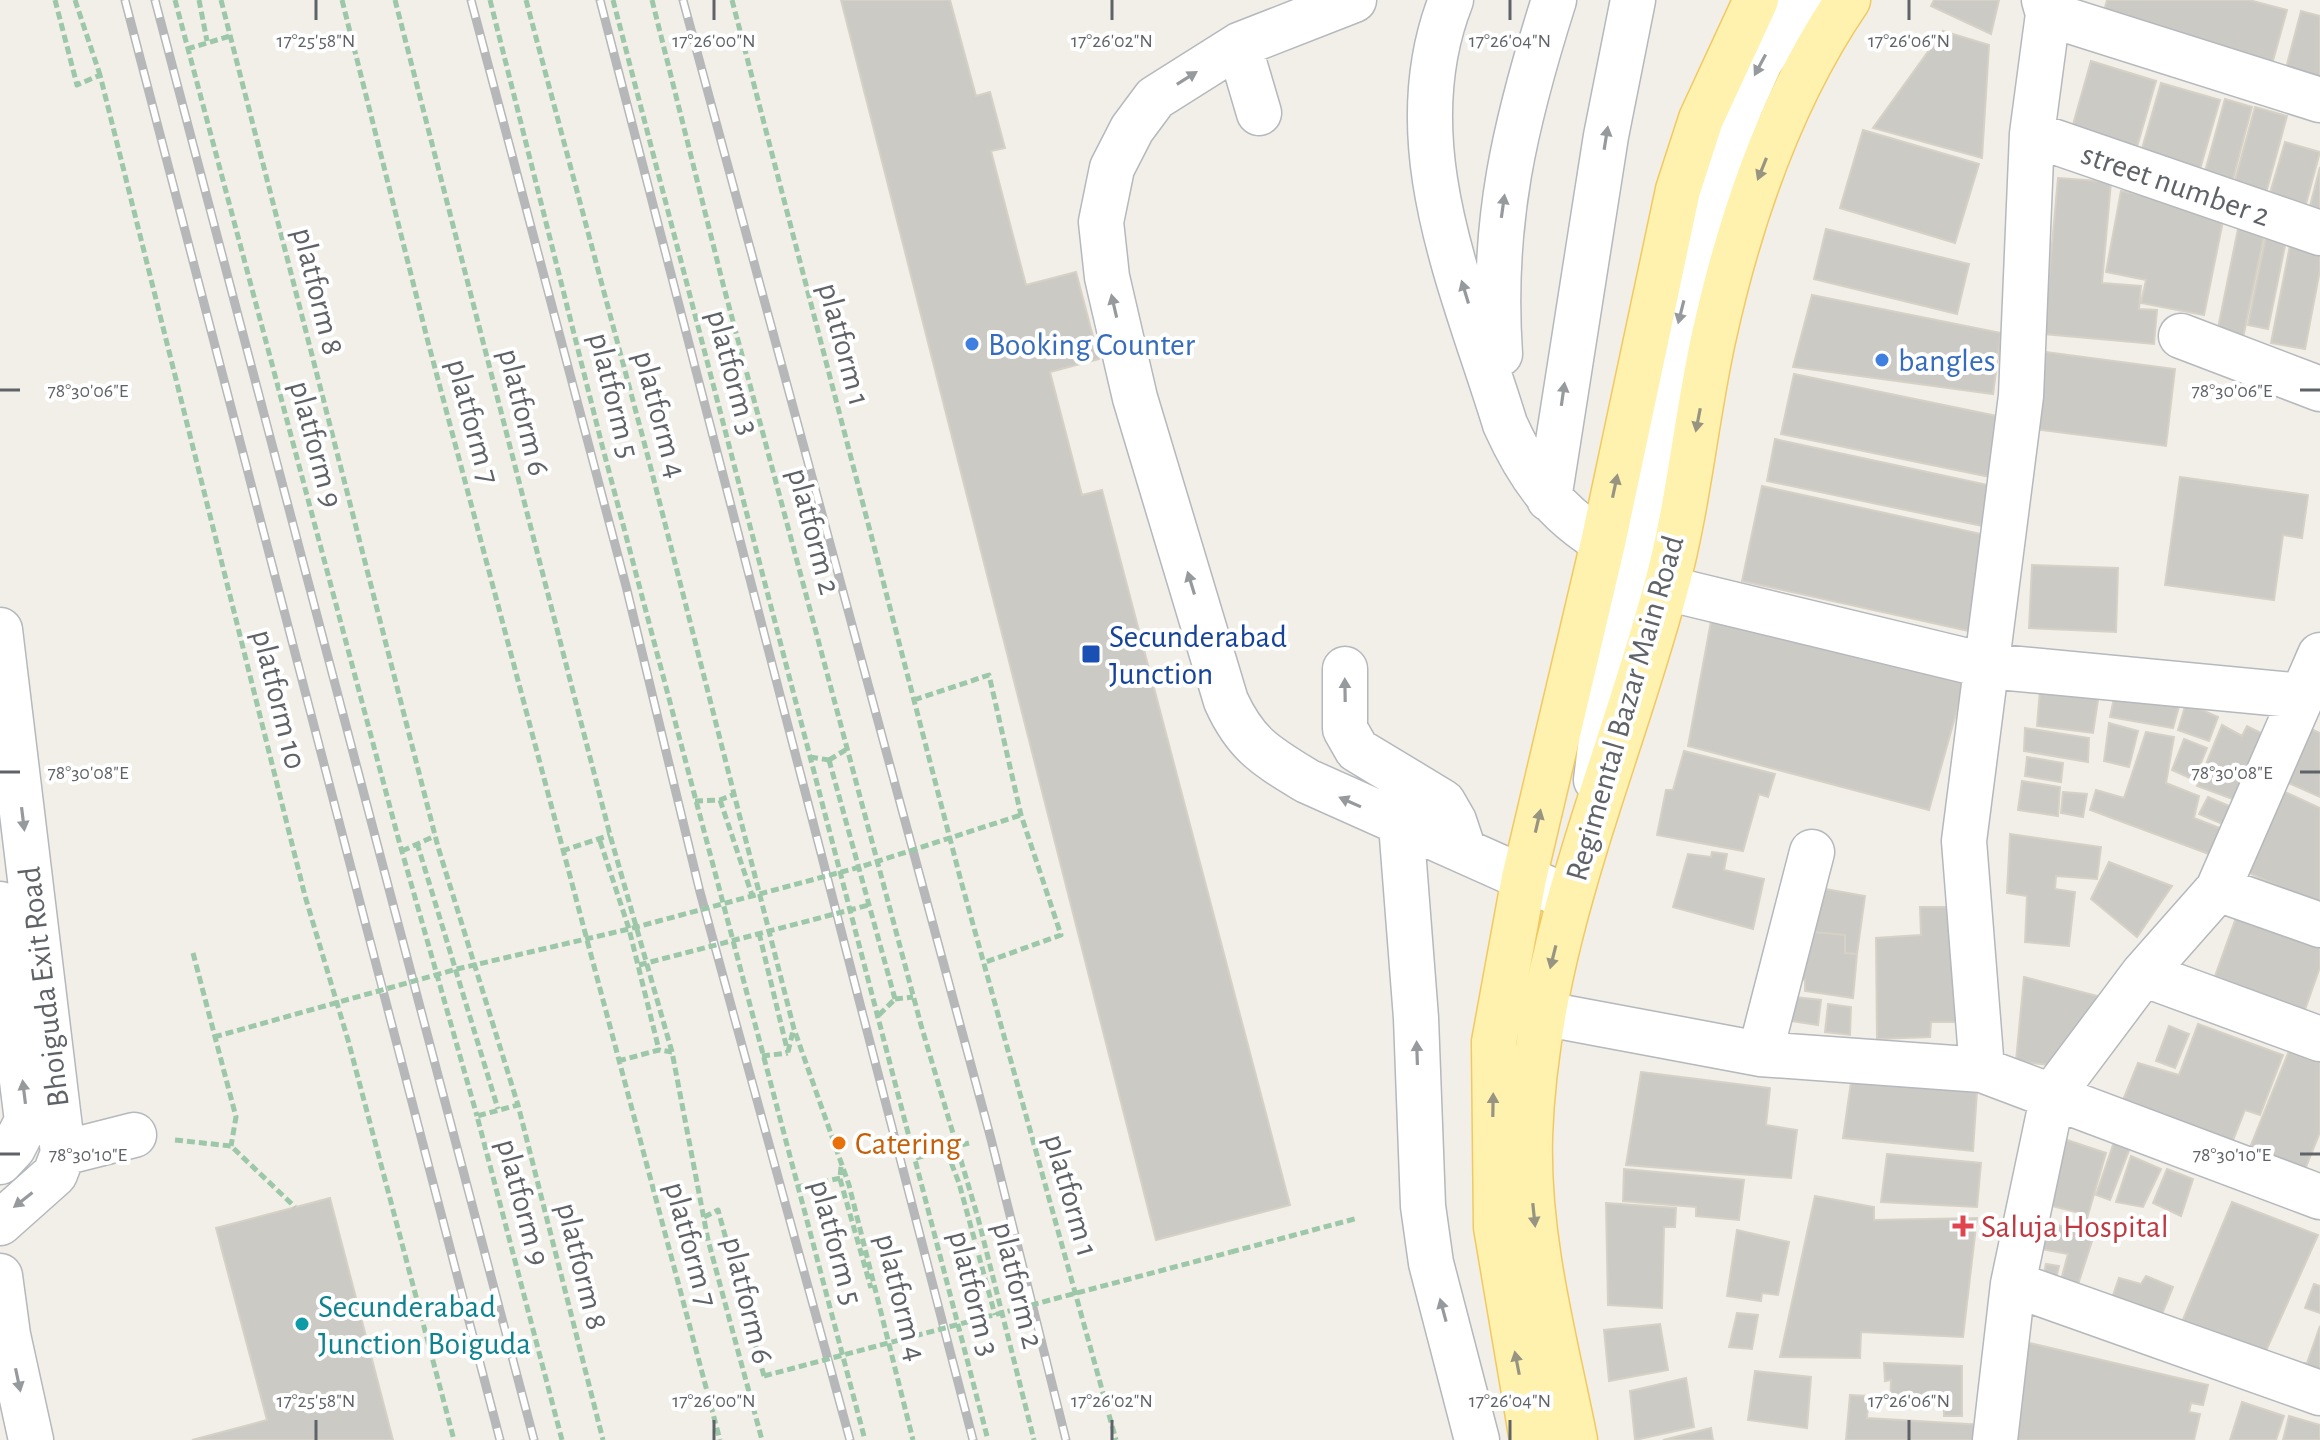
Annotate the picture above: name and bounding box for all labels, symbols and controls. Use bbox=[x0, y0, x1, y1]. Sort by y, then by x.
text: 17°25'58"N bbox=[277, 31, 355, 51]
text: 17°26'00"N bbox=[672, 31, 756, 51]
text: 17°26'02"N bbox=[1071, 31, 1153, 51]
text: 17°26'04"N bbox=[1469, 31, 1551, 51]
text: 17°26'06"N bbox=[1868, 31, 1950, 51]
one-way arrow bbox=[1753, 54, 1766, 77]
one-way arrow bbox=[1176, 72, 1198, 86]
one-way arrow bbox=[1600, 125, 1613, 150]
street label: street number 2 bbox=[2077, 138, 2274, 232]
one-way arrow bbox=[1755, 157, 1768, 181]
one-way arrow bbox=[1497, 194, 1510, 219]
street label: platform 8 bbox=[287, 224, 349, 358]
street label: platform 1 bbox=[812, 279, 876, 409]
one-way arrow bbox=[1458, 280, 1471, 304]
one-way arrow bbox=[1107, 293, 1120, 318]
one-way arrow bbox=[1675, 300, 1687, 325]
street label: platform 3 bbox=[701, 306, 765, 438]
street label: platform 5 bbox=[583, 329, 645, 461]
place label: Booking Counter bbox=[988, 329, 1196, 361]
marker: Booking Counter bbox=[963, 335, 981, 353]
street label: platform 6 bbox=[493, 345, 555, 479]
place label: bangles bbox=[1898, 345, 1996, 377]
street label: platform 4 bbox=[628, 347, 692, 481]
marker: bangles bbox=[1873, 351, 1891, 369]
street label: platform 7 bbox=[441, 355, 505, 487]
street label: platform 9 bbox=[284, 377, 348, 511]
text: 78°30'06"E bbox=[48, 381, 129, 401]
text: 78°30'06"E bbox=[2192, 381, 2273, 401]
one-way arrow bbox=[1557, 382, 1570, 407]
one-way arrow bbox=[1691, 408, 1704, 433]
street label: platform 2 bbox=[782, 465, 846, 598]
one-way arrow bbox=[1609, 473, 1621, 498]
street label: Regimental Bazar Main Road bbox=[1560, 532, 1690, 885]
one-way arrow bbox=[1184, 571, 1197, 595]
place label: Secunderabad Junction bbox=[1109, 621, 1287, 690]
street label: platform 10 bbox=[246, 626, 312, 772]
marker: Secunderabad Junction bbox=[1080, 643, 1102, 665]
one-way arrow bbox=[1339, 677, 1351, 702]
text: 78°30'08"E bbox=[47, 763, 129, 783]
text: 78°30'08"E bbox=[2191, 763, 2273, 783]
one-way arrow bbox=[1338, 795, 1362, 809]
one-way arrow bbox=[17, 806, 30, 831]
one-way arrow bbox=[1532, 809, 1544, 834]
street label: Bhoiguda Exit Road bbox=[13, 865, 75, 1109]
one-way arrow bbox=[1546, 945, 1559, 970]
one-way arrow bbox=[1410, 1040, 1423, 1065]
one-way arrow bbox=[17, 1079, 30, 1104]
one-way arrow bbox=[1486, 1092, 1499, 1117]
place label: Catering bbox=[855, 1128, 962, 1160]
street label: platform 1 bbox=[1038, 1130, 1104, 1260]
marker: Catering bbox=[830, 1134, 848, 1152]
street label: platform 9 bbox=[491, 1135, 555, 1269]
text: 78°30'10"E bbox=[49, 1145, 128, 1165]
text: 78°30'10"E bbox=[2193, 1145, 2272, 1165]
street label: platform 5 bbox=[804, 1176, 868, 1308]
street label: platform 7 bbox=[659, 1178, 723, 1310]
one-way arrow bbox=[13, 1191, 33, 1207]
street label: platform 8 bbox=[551, 1199, 613, 1333]
one-way arrow bbox=[1528, 1203, 1541, 1228]
place label: Saluja Hospital bbox=[1981, 1211, 2169, 1243]
marker: Saluja Hospital bbox=[1952, 1215, 1974, 1237]
street label: platform 2 bbox=[987, 1219, 1049, 1352]
street label: platform 3 bbox=[943, 1227, 1005, 1359]
street label: platform 4 bbox=[870, 1230, 932, 1364]
street label: platform 6 bbox=[717, 1233, 779, 1367]
place label: Secunderabad Junction Boiguda bbox=[318, 1291, 531, 1360]
one-way arrow bbox=[1437, 1298, 1449, 1323]
marker: Secunderabad Junction Boiguda bbox=[293, 1315, 311, 1333]
one-way arrow bbox=[1510, 1351, 1522, 1376]
one-way arrow bbox=[12, 1368, 25, 1393]
text: 17°25'58"N bbox=[277, 1391, 355, 1411]
text: 17°26'00"N bbox=[672, 1391, 756, 1411]
text: 17°26'02"N bbox=[1071, 1391, 1153, 1411]
text: 17°26'04"N bbox=[1469, 1391, 1551, 1411]
text: 17°26'06"N bbox=[1868, 1391, 1950, 1411]

